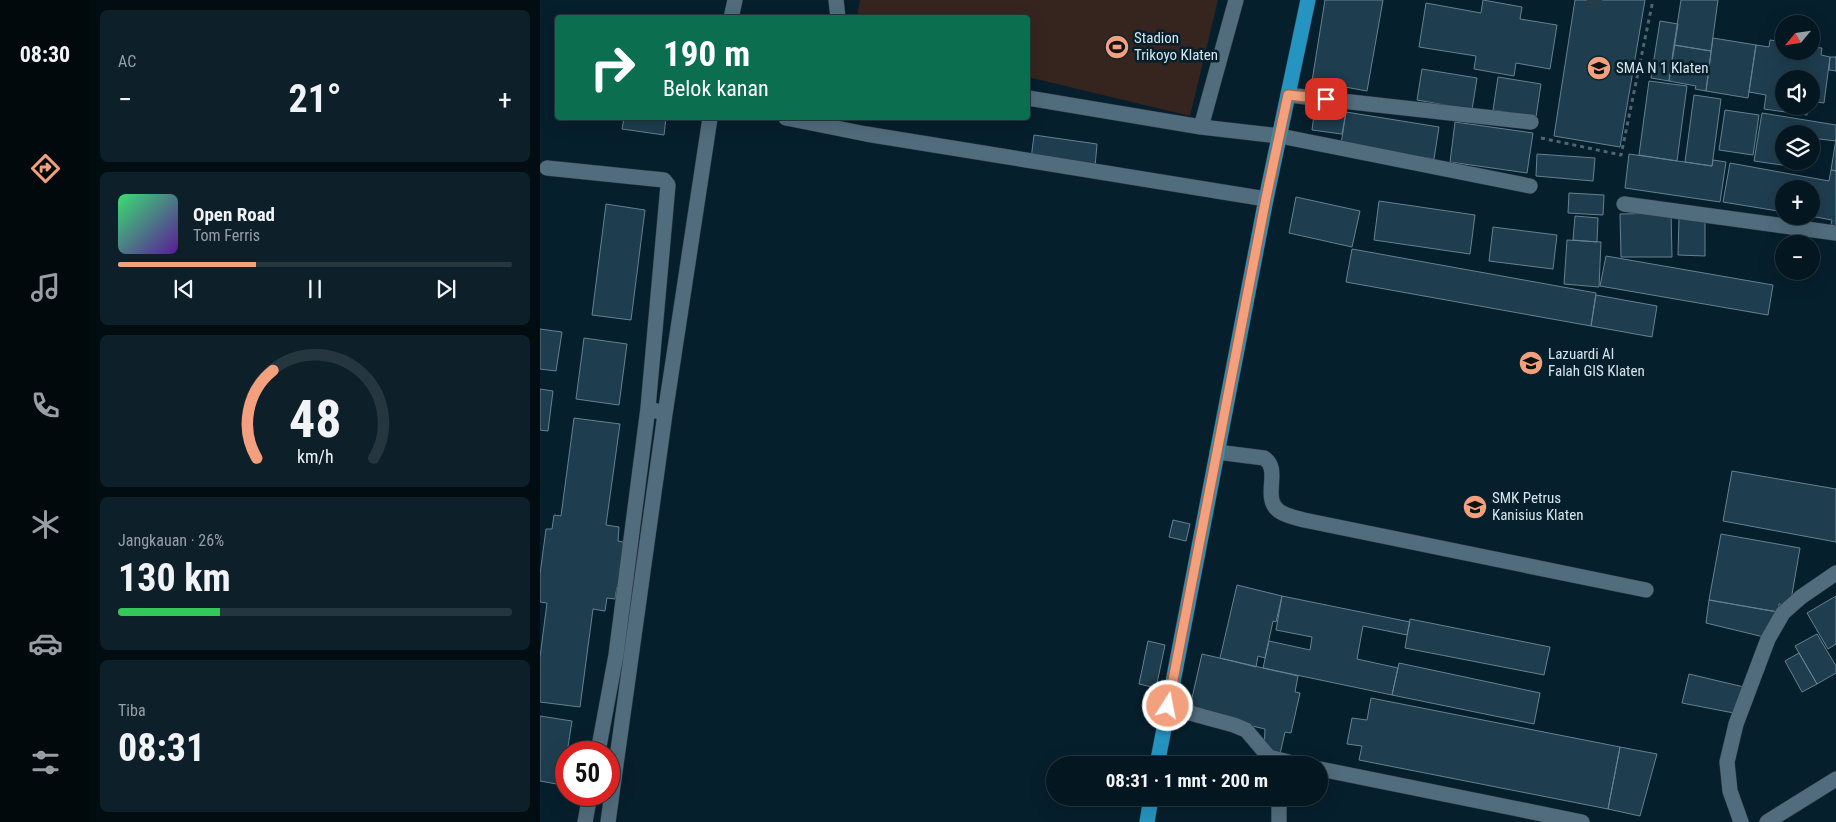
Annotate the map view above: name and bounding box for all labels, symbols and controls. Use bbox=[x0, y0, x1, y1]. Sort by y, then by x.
north arrow bbox=[1775, 15, 1820, 60]
map controls bbox=[1775, 15, 1820, 280]
place label: Stadion Trikoyo Klaten bbox=[1134, 29, 1218, 64]
text: 190 m bbox=[663, 34, 750, 75]
sports icon: Stadion Trikoyo Klaten bbox=[1104, 34, 1130, 60]
icon: right bbox=[580, 35, 645, 100]
text: 08:30 bbox=[20, 42, 70, 67]
text: AC bbox=[118, 52, 136, 71]
school or university icon: SMA N 1 Klaten bbox=[1586, 55, 1612, 81]
place label: SMA N 1 Klaten bbox=[1616, 59, 1708, 77]
button: sound bbox=[1775, 70, 1820, 115]
text: Belok kanan bbox=[663, 76, 769, 101]
text: 21° bbox=[288, 77, 342, 121]
pin bbox=[1305, 78, 1347, 120]
text: − bbox=[118, 83, 132, 116]
text: + bbox=[498, 83, 512, 116]
icon: arrive bbox=[1312, 85, 1340, 113]
button: layers bbox=[1775, 125, 1820, 170]
icon: directions bbox=[28, 151, 63, 186]
button: + bbox=[1775, 180, 1820, 225]
text: Open Road bbox=[193, 203, 275, 226]
text: Tom Ferris bbox=[193, 226, 260, 245]
button: − bbox=[1775, 235, 1820, 280]
icon: music bbox=[28, 270, 63, 305]
icon: previous bbox=[170, 275, 198, 303]
icon: pause bbox=[301, 275, 329, 303]
icon: next bbox=[432, 275, 460, 303]
place label: Lazuardi Al Falah GIS Klaten bbox=[1548, 345, 1645, 380]
school or university icon: Lazuardi Al Falah GIS Klaten bbox=[1518, 350, 1544, 376]
icon: phone bbox=[28, 388, 63, 423]
text: 48 bbox=[289, 389, 341, 450]
text: km/h bbox=[297, 446, 333, 467]
place label: SMK Petrus Kanisius Klaten bbox=[1492, 489, 1583, 524]
school or university icon: SMK Petrus Kanisius Klaten bbox=[1462, 494, 1488, 520]
icon: climate bbox=[28, 507, 63, 542]
text: Jangkauan · 26% bbox=[118, 531, 224, 550]
text: 130 km bbox=[118, 556, 231, 600]
icon: car bbox=[28, 626, 63, 661]
position arrow bbox=[1141, 679, 1193, 731]
text: Tiba bbox=[118, 701, 146, 720]
text: 08:31 bbox=[118, 726, 205, 770]
speed limit sign: 50 bbox=[555, 741, 620, 806]
icon: filters bbox=[28, 745, 63, 780]
text: 08:31 · 1 mnt · 200 m bbox=[1106, 769, 1268, 792]

